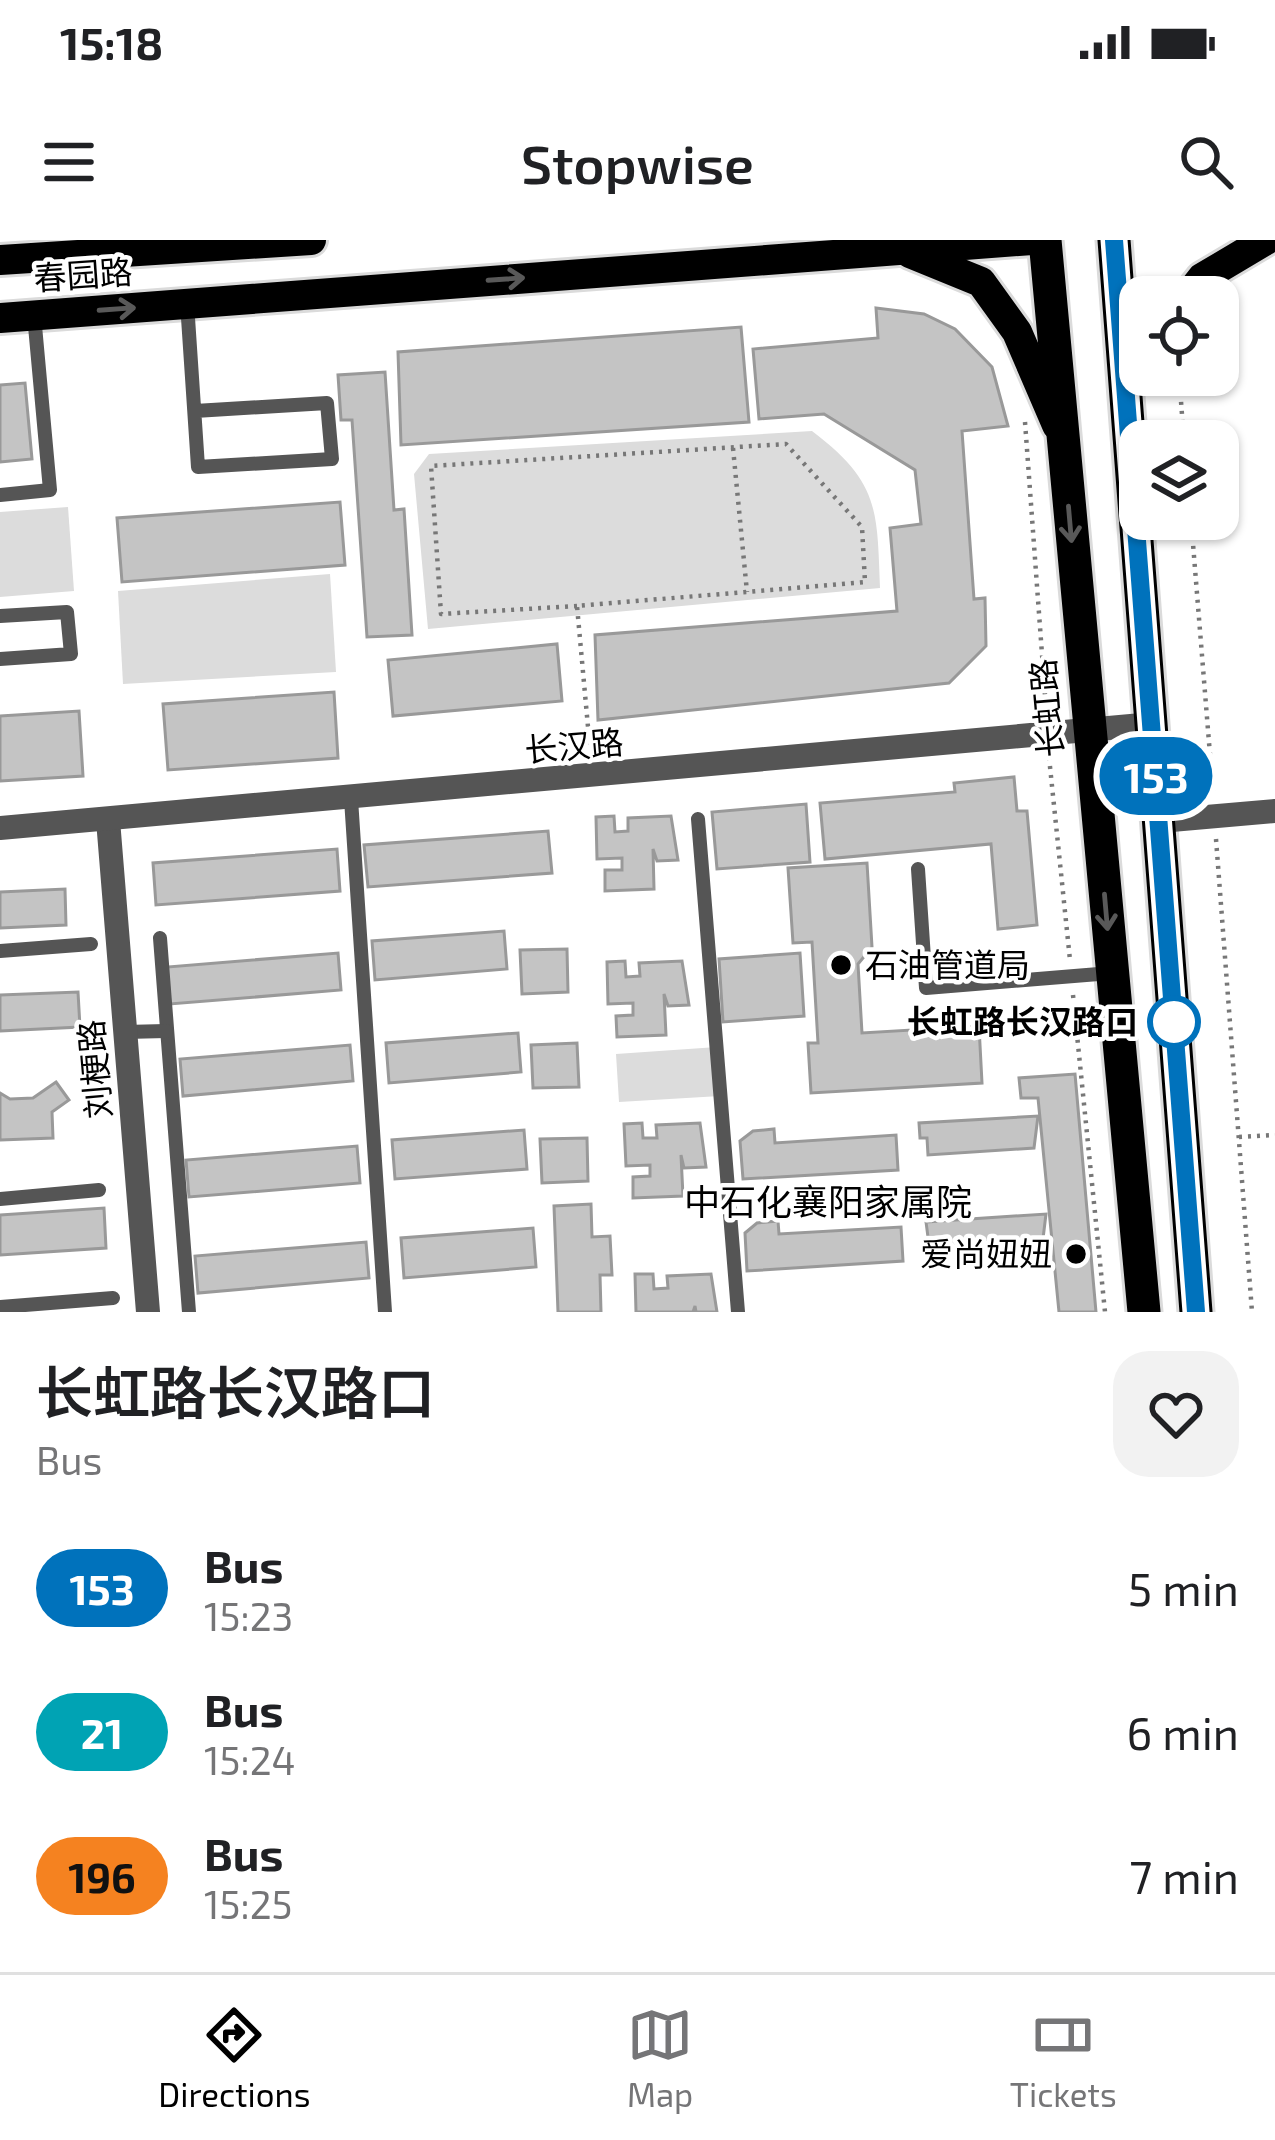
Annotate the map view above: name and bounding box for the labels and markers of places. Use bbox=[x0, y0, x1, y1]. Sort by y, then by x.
place label: 石油管道局 bbox=[865, 944, 1030, 984]
marker: 石油管道局 bbox=[828, 952, 854, 978]
marker: 长虹路长汉路口 bbox=[1149, 997, 1199, 1047]
place label: 长虹路长汉路口 bbox=[907, 1001, 1138, 1041]
place label: 爱尚妞妞 bbox=[920, 1233, 1052, 1273]
marker: 爱尚妞妞 bbox=[1063, 1241, 1089, 1267]

